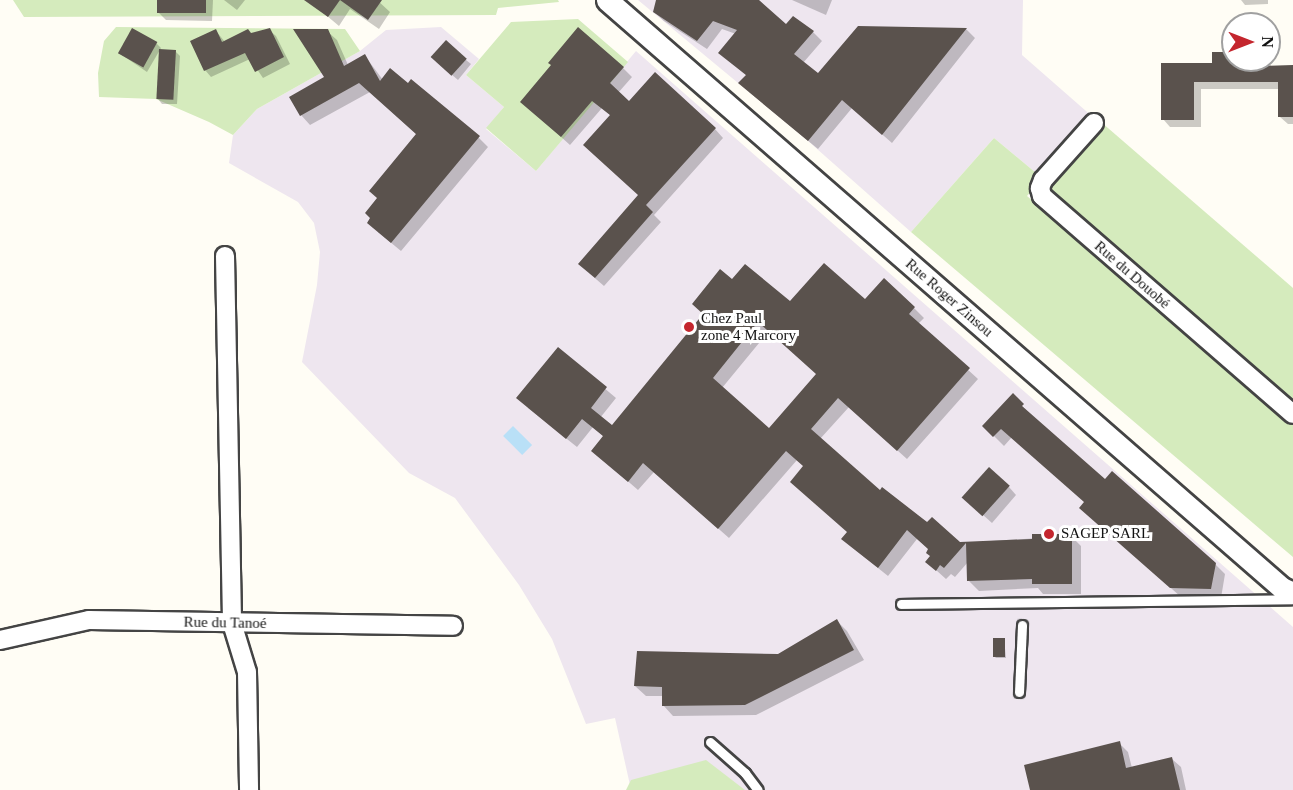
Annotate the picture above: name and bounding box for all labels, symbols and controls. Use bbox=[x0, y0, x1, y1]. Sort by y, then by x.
north arrow bbox=[1221, 12, 1281, 72]
text: N bbox=[1259, 36, 1276, 48]
street label: Rue du Douobé bbox=[1091, 237, 1173, 313]
street label: Rue Roger Zinsou bbox=[902, 255, 996, 341]
place label: Chez Paul zone 4 Marcory bbox=[701, 309, 796, 344]
marker: Chez Paul zone 4 Marcory bbox=[682, 320, 696, 334]
place label: SAGEP SARL bbox=[1061, 525, 1151, 543]
marker: SAGEP SARL bbox=[1042, 527, 1056, 541]
street label: Rue du Tanoé bbox=[183, 613, 267, 633]

